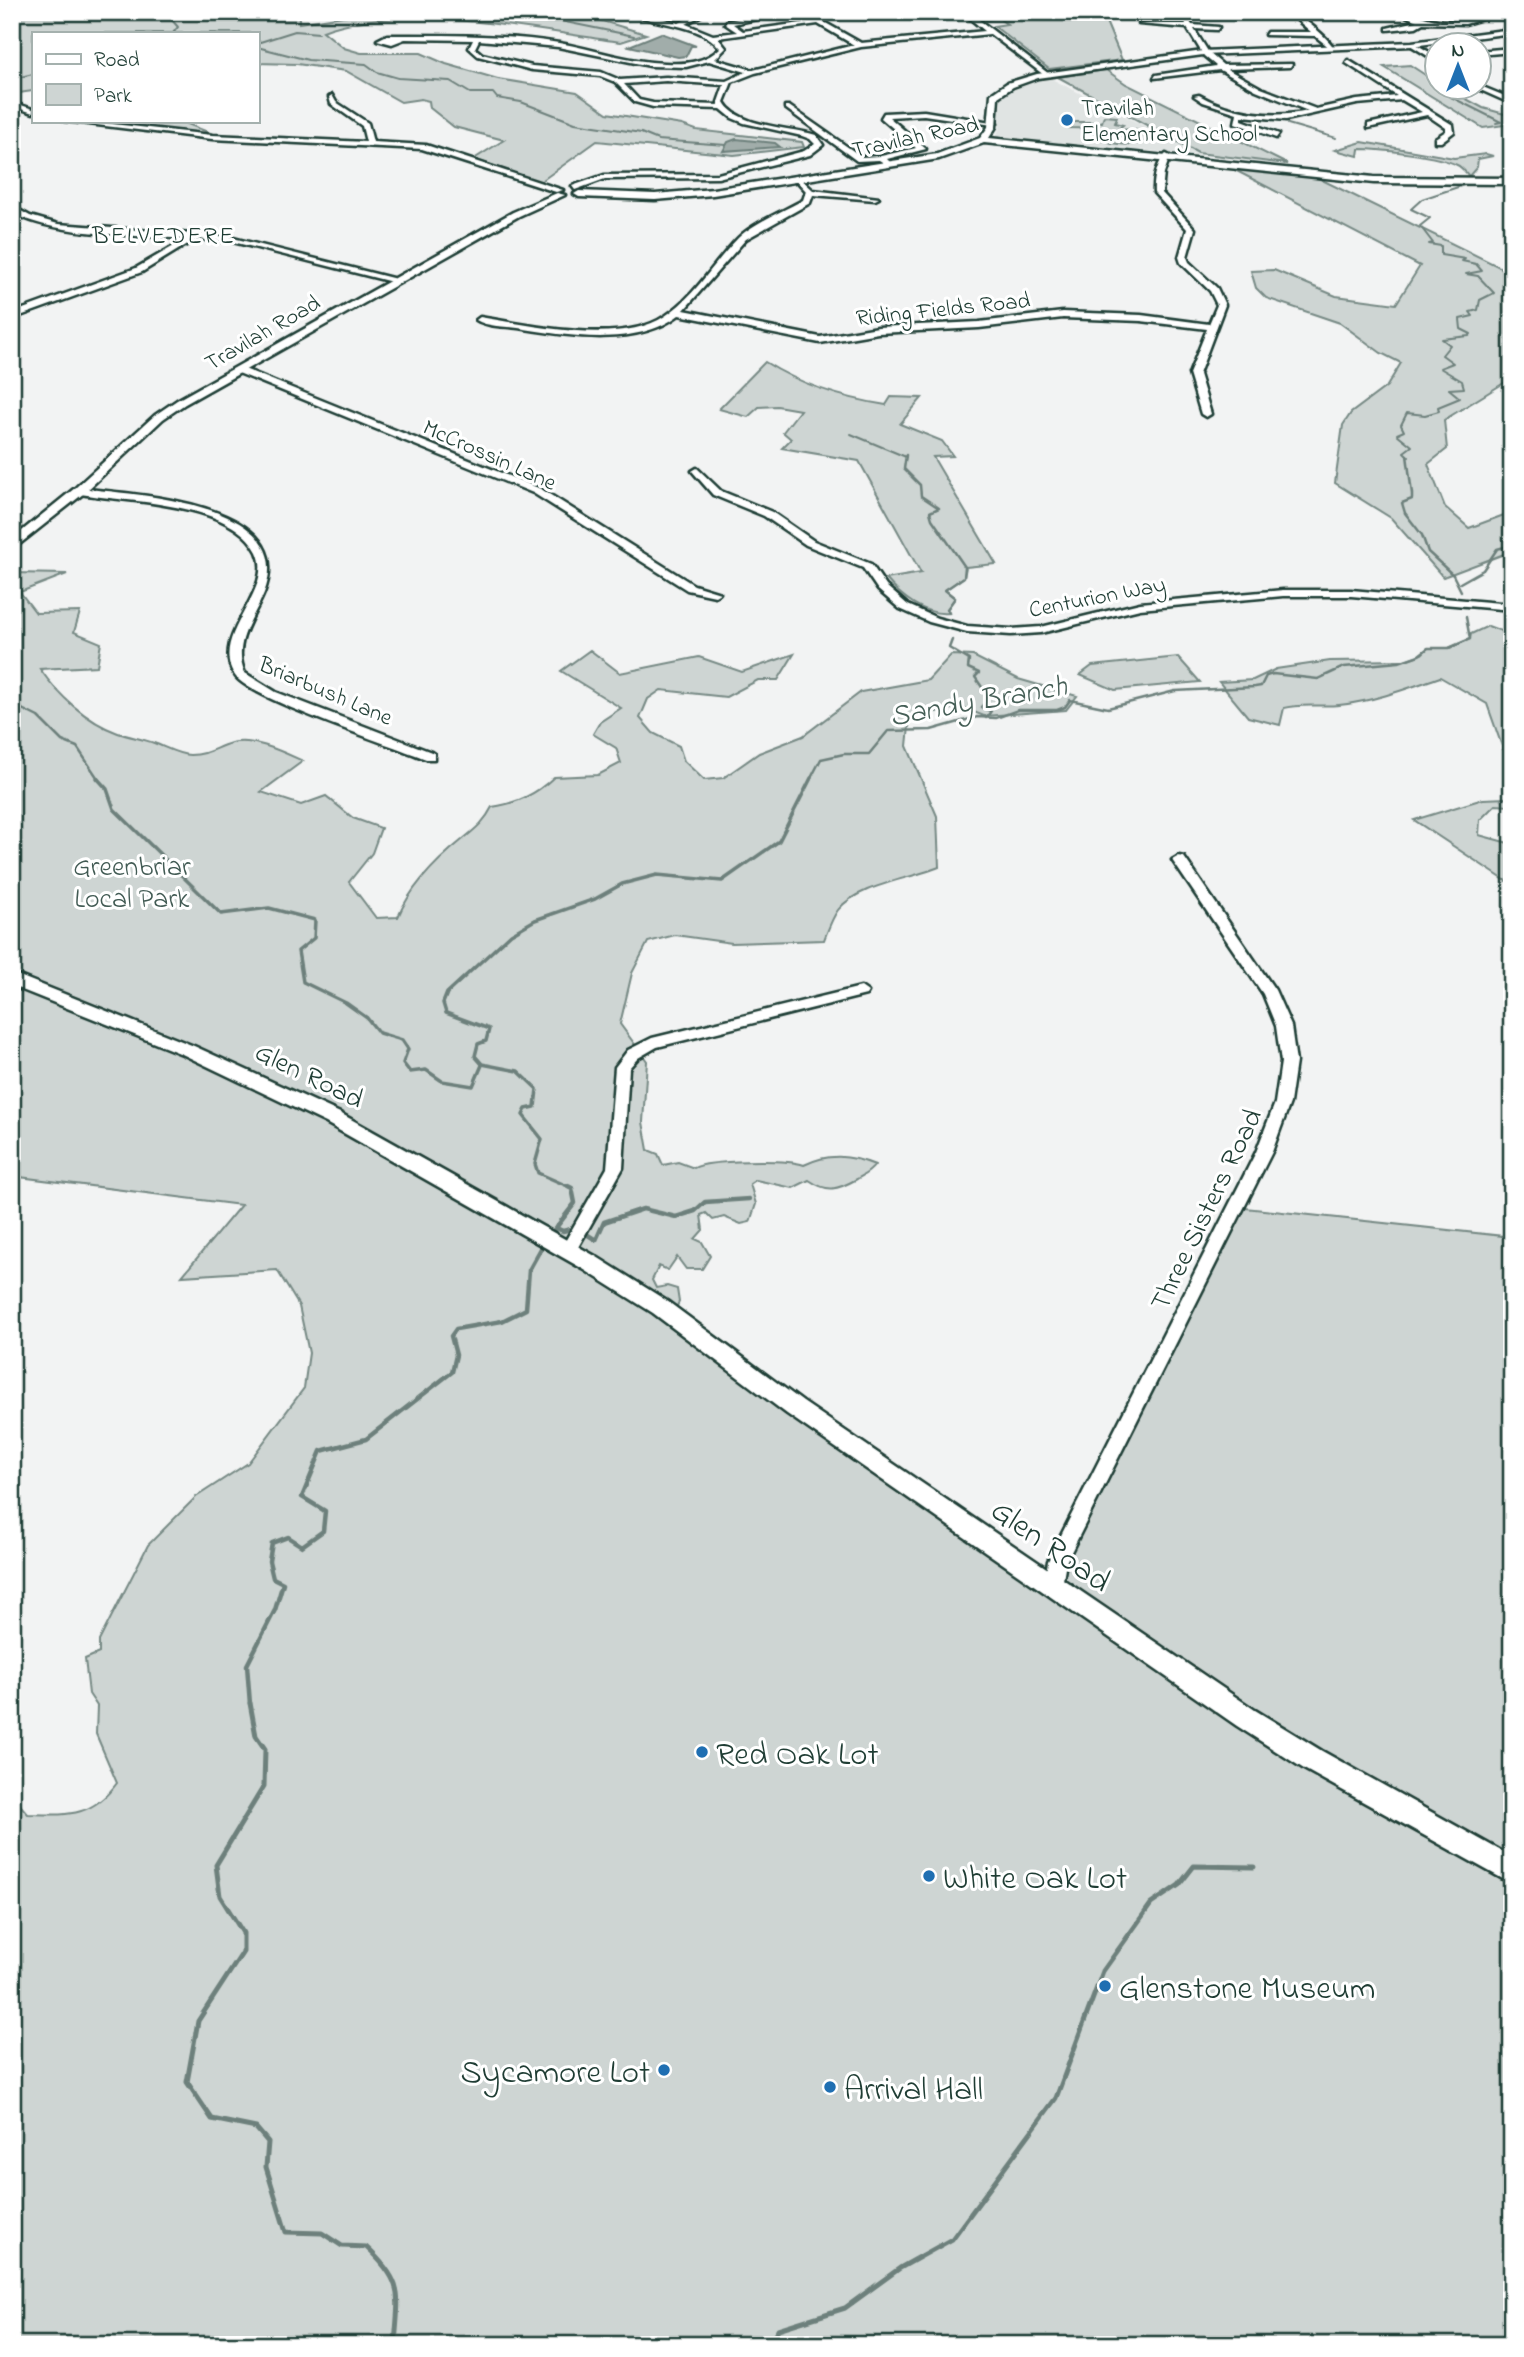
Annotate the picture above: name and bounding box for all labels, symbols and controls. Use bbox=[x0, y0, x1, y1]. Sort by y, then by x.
legend bbox=[32, 32, 259, 122]
north arrow bbox=[1422, 32, 1492, 102]
text: N bbox=[1452, 38, 1465, 65]
text: Road bbox=[94, 46, 140, 76]
text: Park bbox=[94, 82, 133, 112]
place label: Travilah Elementary School bbox=[1081, 93, 1257, 154]
street label: Travilah Road bbox=[849, 109, 982, 168]
marker: Travilah Elementary School bbox=[1059, 112, 1075, 128]
district label: BELVEDERE bbox=[91, 220, 236, 255]
street label: Riding Fields Road bbox=[855, 285, 1032, 337]
street label: Travilah Road bbox=[199, 288, 327, 381]
street label: McCrossin Lane bbox=[417, 412, 562, 501]
street label: Centurion Way bbox=[1026, 569, 1169, 630]
street label: Briarbush Lane bbox=[252, 649, 398, 736]
water label: Sandy Branch bbox=[886, 666, 1071, 740]
park label: Greenbriar Local Park bbox=[73, 848, 191, 921]
street label: Glen Road bbox=[247, 1033, 370, 1121]
street label: Three Sisters Road bbox=[1141, 1102, 1275, 1318]
street label: Glen Road bbox=[980, 1488, 1120, 1606]
place label: Red Oak Lot bbox=[716, 1732, 879, 1780]
marker: Red Oak Lot bbox=[694, 1744, 710, 1760]
place label: White Oak Lot bbox=[943, 1856, 1127, 1904]
marker: White Oak Lot bbox=[921, 1868, 937, 1884]
place label: Glenstone Museum bbox=[1119, 1966, 1375, 2014]
marker: Glenstone Museum bbox=[1097, 1978, 1113, 1994]
place label: Sycamore Lot bbox=[461, 2050, 650, 2098]
marker: Sycamore Lot bbox=[656, 2062, 672, 2078]
place label: Arrival Hall bbox=[844, 2067, 983, 2115]
marker: Arrival Hall bbox=[822, 2079, 838, 2095]

